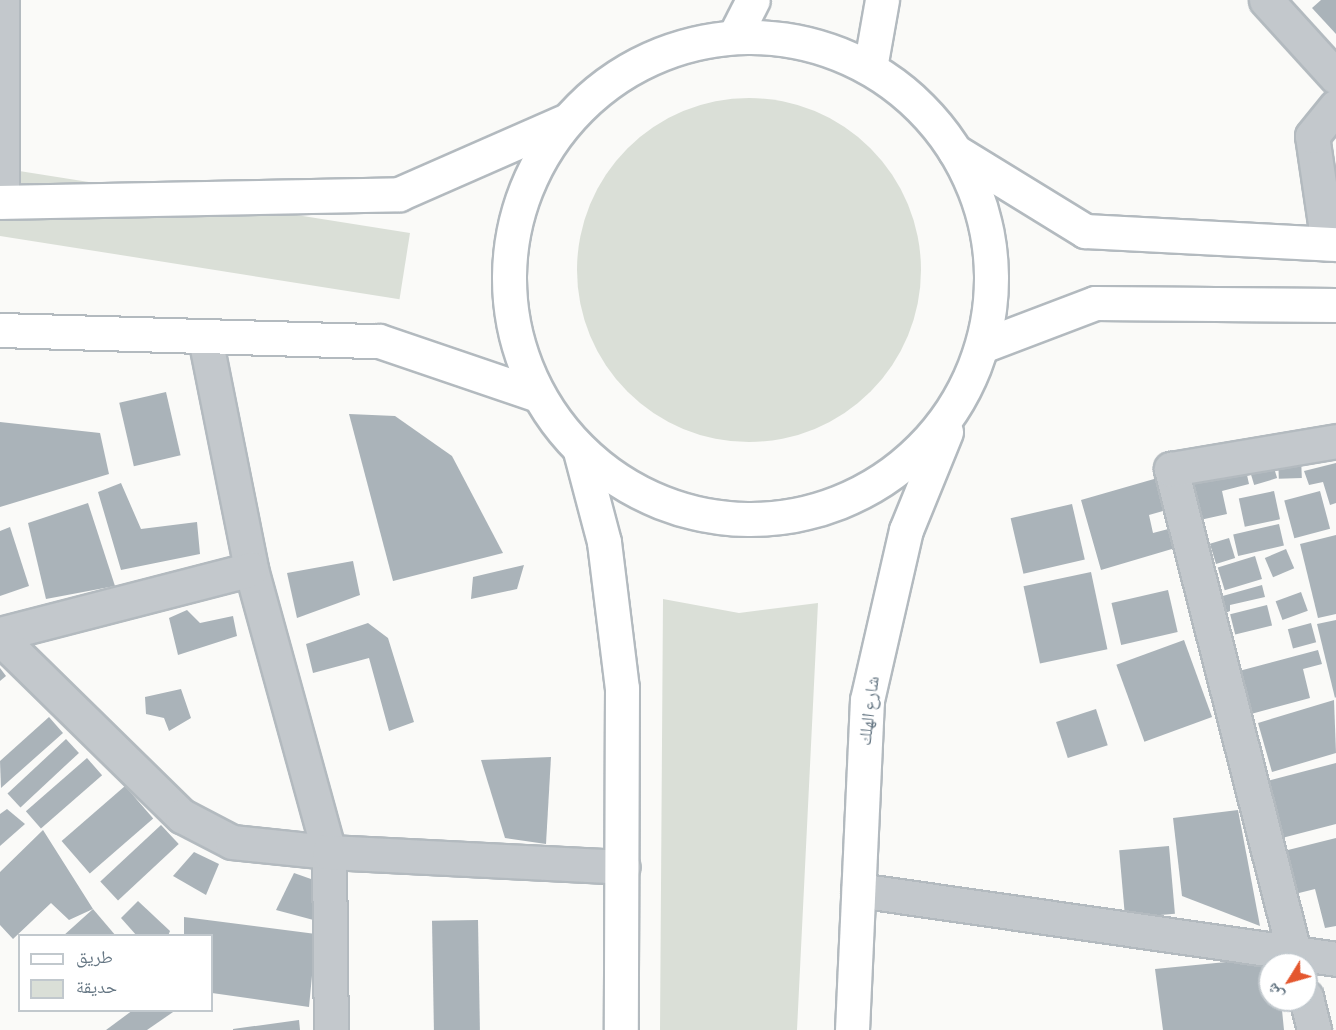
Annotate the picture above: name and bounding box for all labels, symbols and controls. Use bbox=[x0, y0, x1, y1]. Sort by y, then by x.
street label: شارع الهلك bbox=[855, 675, 885, 747]
legend bbox=[18, 934, 213, 1012]
text: طريق bbox=[76, 949, 113, 967]
north arrow bbox=[1258, 952, 1318, 1012]
text: حديقة bbox=[76, 979, 117, 997]
text: ش bbox=[1264, 980, 1287, 1003]

